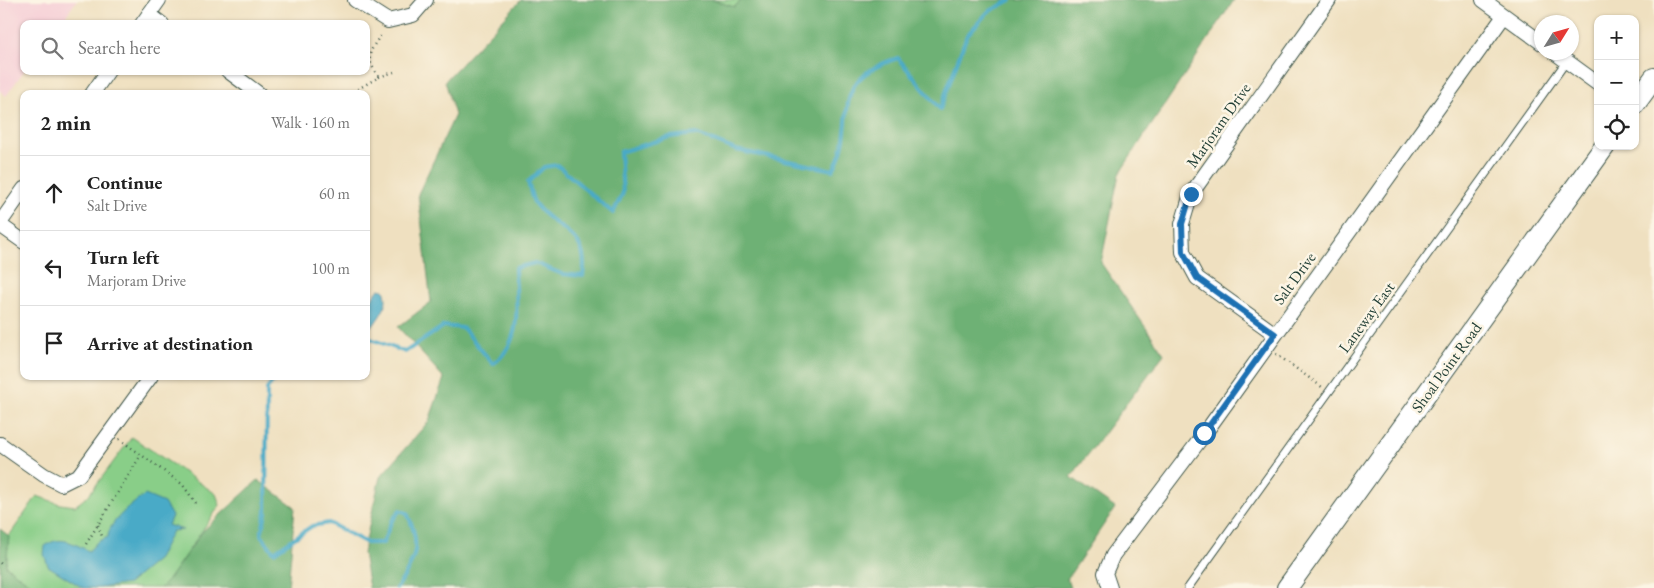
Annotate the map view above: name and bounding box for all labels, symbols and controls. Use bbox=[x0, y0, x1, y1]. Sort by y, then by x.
north arrow bbox=[1534, 15, 1579, 60]
map controls bbox=[1594, 15, 1639, 150]
button: + bbox=[1594, 15, 1639, 60]
search box bbox=[20, 20, 370, 75]
icon: search bbox=[38, 34, 66, 62]
text: Search here bbox=[78, 35, 160, 60]
button: − bbox=[1594, 60, 1639, 105]
street label: Marjoram Drive bbox=[1181, 79, 1255, 172]
button: locate bbox=[1594, 105, 1639, 150]
text: 2 min bbox=[40, 109, 91, 136]
text: Walk · 160 m bbox=[271, 112, 350, 133]
text: Continue bbox=[87, 170, 162, 195]
icon: ahead bbox=[40, 179, 68, 207]
text: 60 m bbox=[319, 183, 350, 204]
route end bbox=[1180, 183, 1203, 206]
text: Salt Drive bbox=[87, 195, 147, 216]
text: Turn left bbox=[87, 245, 159, 270]
street label: Salt Drive bbox=[1268, 248, 1321, 309]
icon: left bbox=[40, 254, 68, 282]
text: 100 m bbox=[311, 258, 350, 279]
text: Marjoram Drive bbox=[87, 270, 186, 291]
street label: Laneway East bbox=[1334, 278, 1399, 357]
street label: Shoal Point Road bbox=[1407, 317, 1487, 417]
icon: arrive bbox=[40, 329, 68, 357]
text: Arrive at destination bbox=[87, 331, 253, 356]
route start bbox=[1193, 422, 1216, 445]

